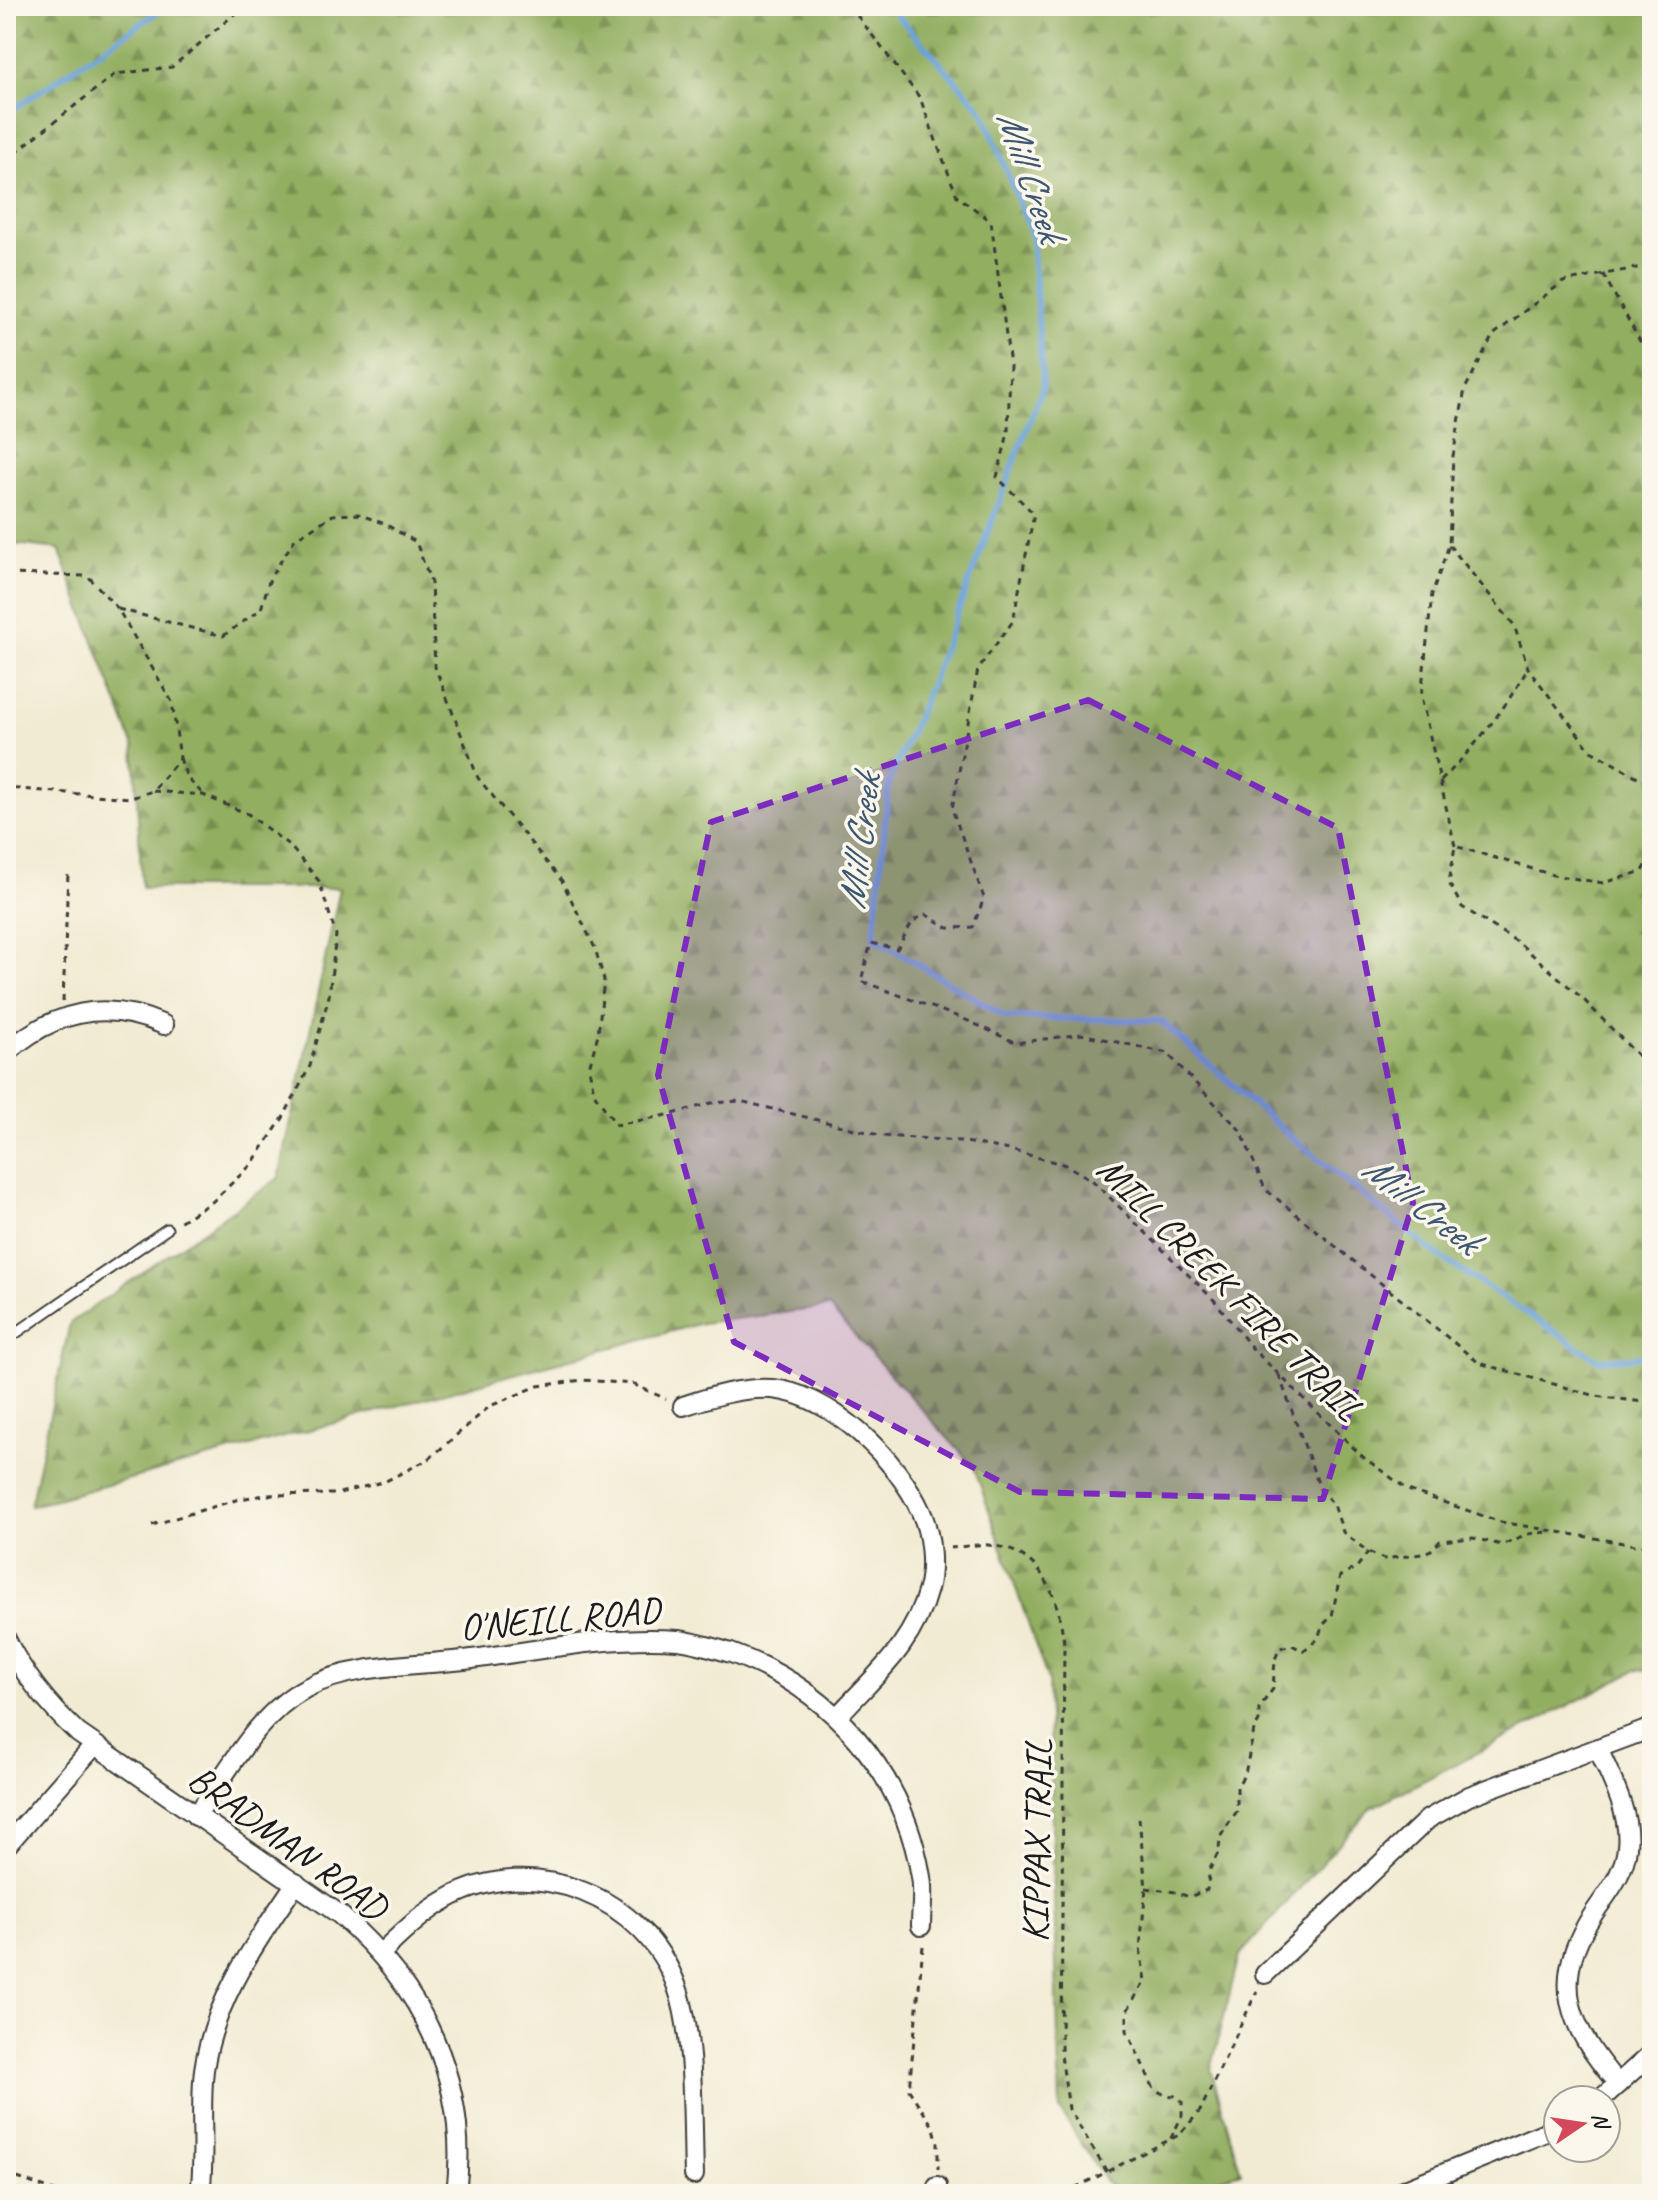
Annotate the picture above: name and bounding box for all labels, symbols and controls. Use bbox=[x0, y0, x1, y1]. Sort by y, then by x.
water label: Mill Creek bbox=[986, 104, 1079, 253]
water label: Mill Creek bbox=[826, 766, 893, 912]
water label: Mill Creek bbox=[1353, 1143, 1495, 1269]
street label: MILL CREEK FIRE TRAIL bbox=[1088, 1146, 1372, 1431]
street label: O'NEILL ROAD bbox=[458, 1586, 665, 1651]
street label: KIPPAX TRAIL bbox=[1011, 1738, 1062, 1943]
street label: BRADMAN ROAD bbox=[179, 1755, 399, 1932]
north arrow bbox=[1542, 2084, 1622, 2164]
text: N bbox=[1585, 2110, 1616, 2133]

